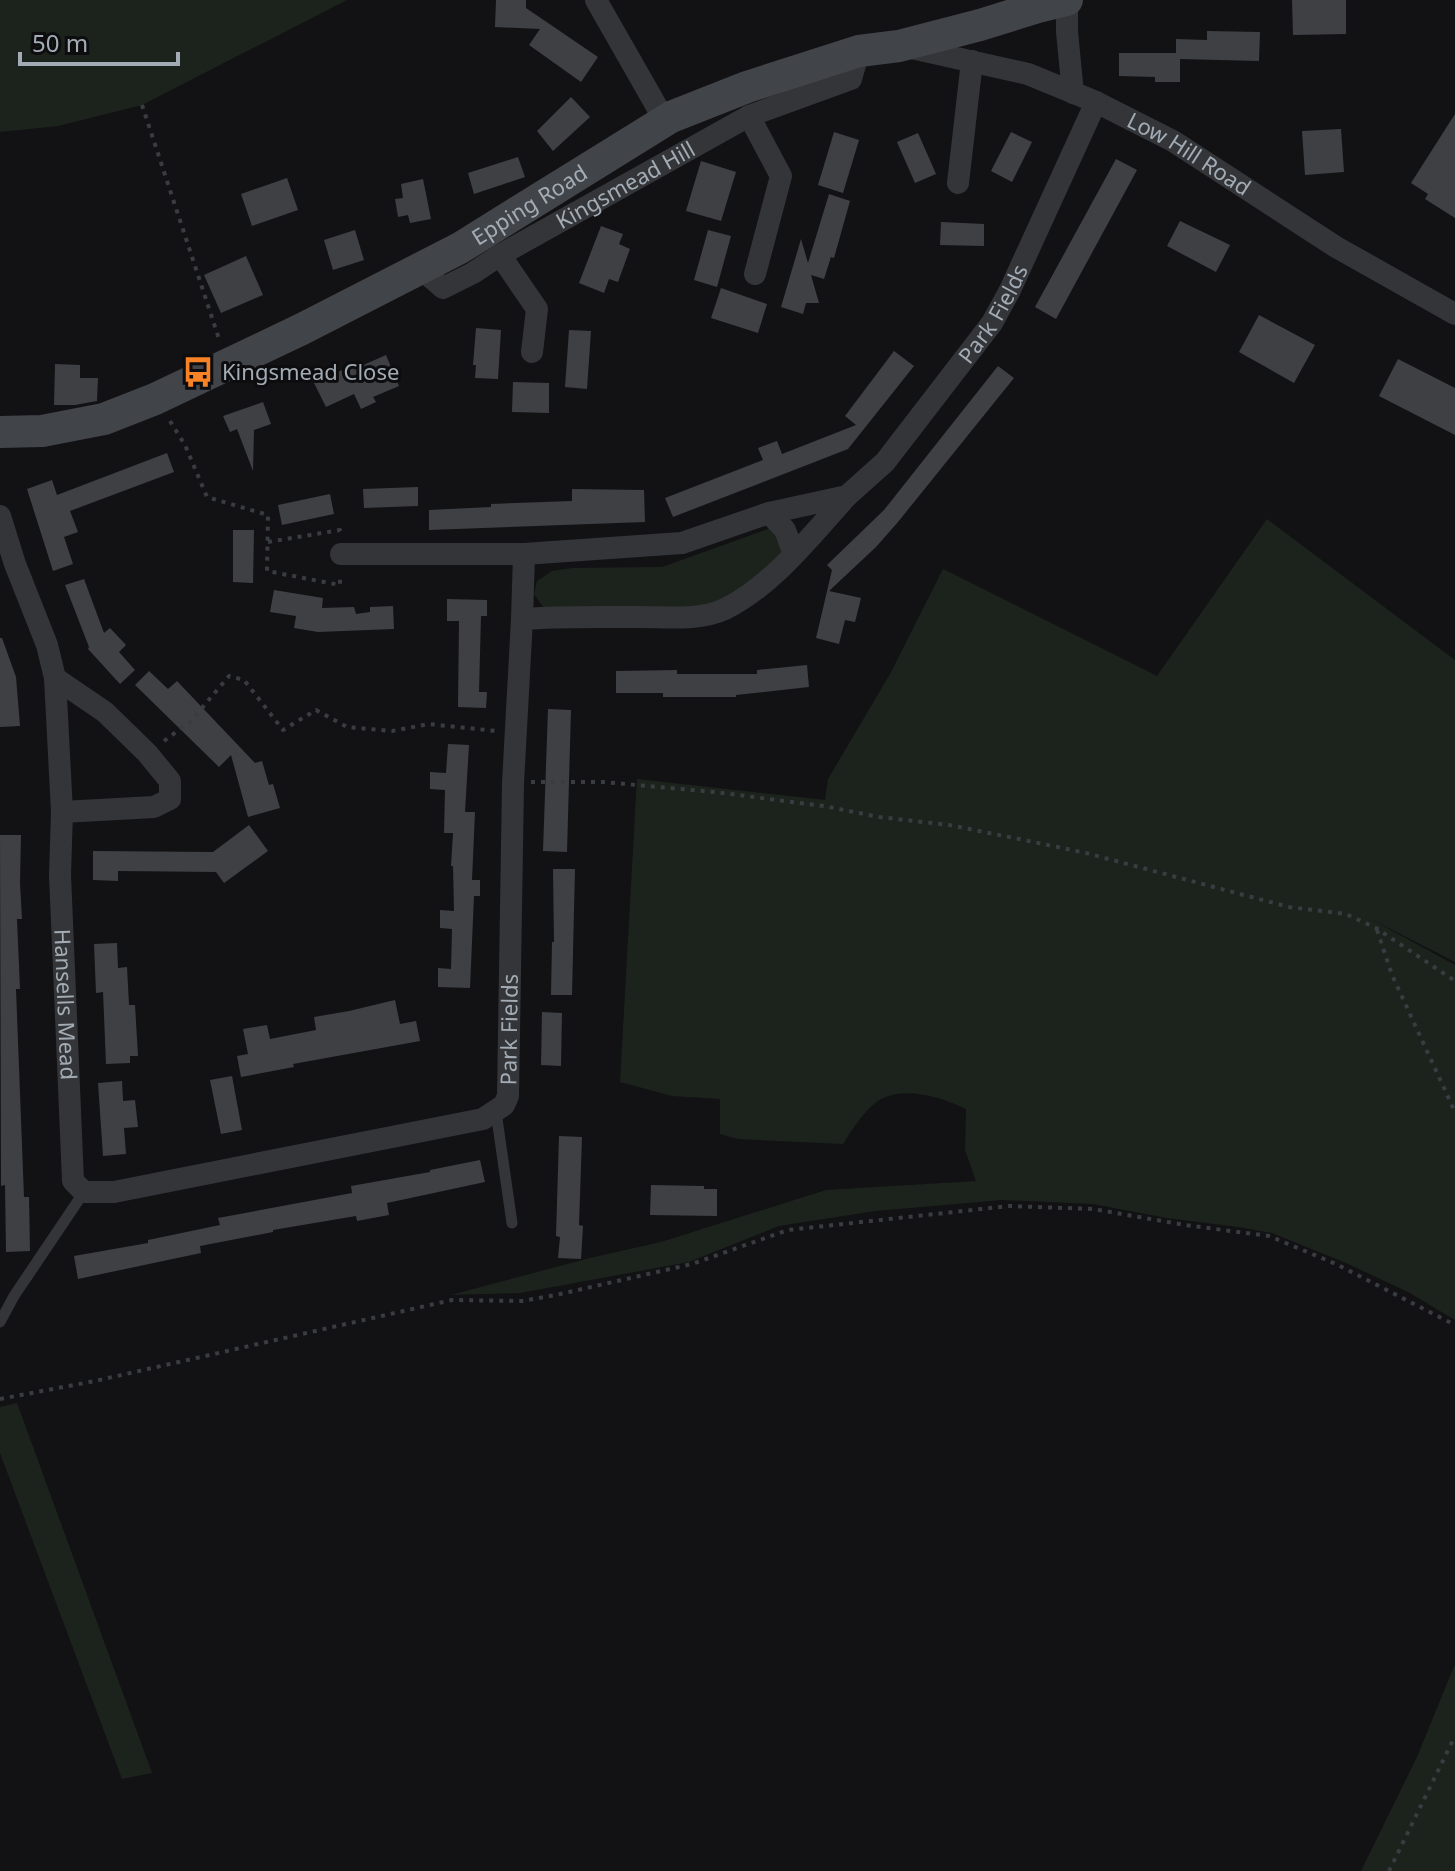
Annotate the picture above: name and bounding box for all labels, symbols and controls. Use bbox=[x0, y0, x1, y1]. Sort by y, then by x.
scale bar bbox=[20, 16, 178, 66]
text: 50 m bbox=[32, 26, 88, 59]
street label: Low Hill Road bbox=[1122, 104, 1257, 202]
street label: Kingsmead Hill bbox=[550, 133, 700, 235]
street label: Epping Road bbox=[465, 157, 592, 251]
street label: Park Fields bbox=[950, 259, 1034, 369]
bus stop icon: Kingsmead Close bbox=[181, 355, 215, 389]
place label: Kingsmead Close bbox=[222, 356, 399, 386]
street label: Hansells Mead bbox=[48, 928, 85, 1080]
street label: Park Fields bbox=[492, 974, 524, 1086]

